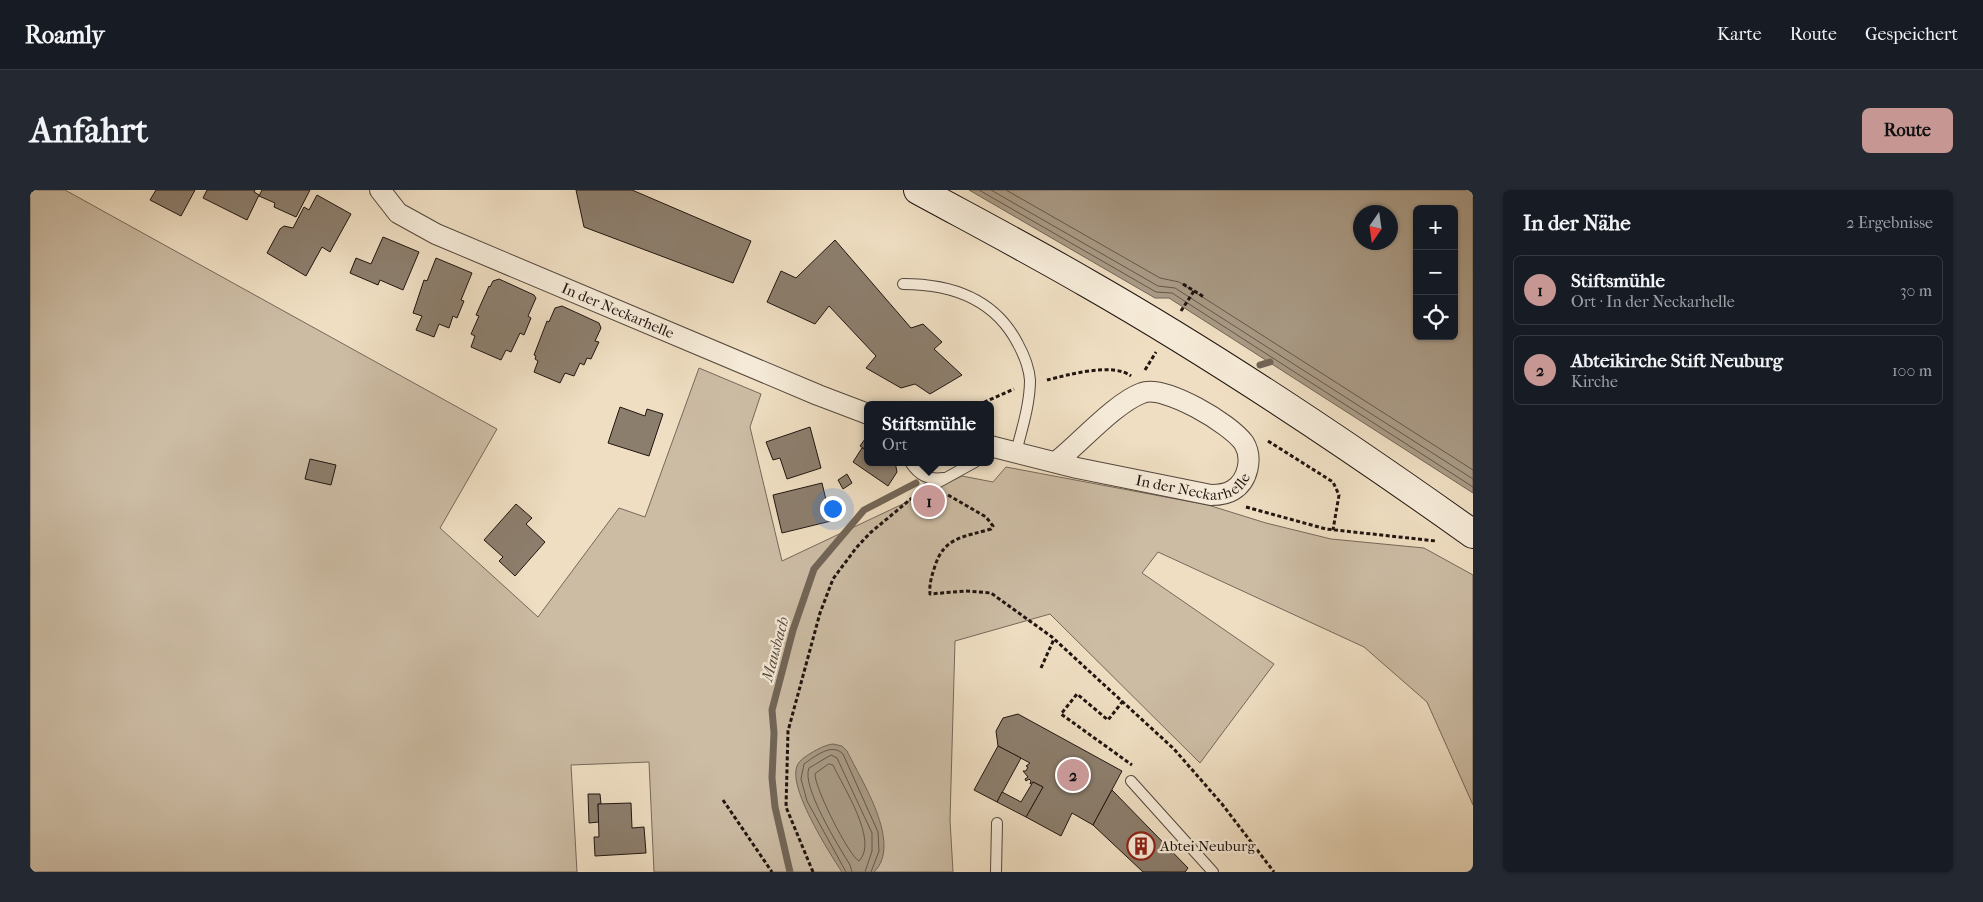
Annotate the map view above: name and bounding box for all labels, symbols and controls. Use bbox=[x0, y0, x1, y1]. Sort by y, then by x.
text: Roamly bbox=[25, 21, 104, 49]
text: Karte bbox=[1717, 24, 1762, 45]
text: Route bbox=[1790, 24, 1837, 45]
text: Gespeichert bbox=[1865, 24, 1958, 45]
button: Route bbox=[1862, 108, 1953, 153]
text: Anfahrt bbox=[30, 110, 148, 151]
north arrow bbox=[1353, 205, 1398, 250]
map controls bbox=[1413, 205, 1458, 340]
button: + bbox=[1413, 205, 1458, 250]
text: In der Nähe bbox=[1523, 211, 1631, 235]
text: 2 Ergebnisse bbox=[1846, 213, 1933, 232]
button: − bbox=[1413, 250, 1458, 295]
text: Stiftsmühle bbox=[1571, 270, 1665, 292]
street label: In der Neckarhelle bbox=[559, 279, 677, 343]
text: 1 bbox=[1537, 281, 1543, 300]
text: 30 m bbox=[1900, 281, 1932, 300]
text: Ort · In der Neckarhelle bbox=[1571, 292, 1735, 311]
button: locate bbox=[1413, 295, 1458, 340]
text: Abteikirche Stift Neuburg bbox=[1571, 350, 1783, 372]
text: 2 bbox=[1536, 361, 1544, 380]
text: 100 m bbox=[1892, 361, 1932, 380]
text: Kirche bbox=[1571, 372, 1618, 391]
popup bbox=[864, 401, 994, 466]
text: Stiftsmühle bbox=[882, 413, 976, 435]
text: Ort bbox=[882, 435, 907, 454]
street label: In der Neckarhelle bbox=[1134, 470, 1254, 504]
pin: 1 bbox=[913, 482, 945, 520]
your location bbox=[820, 496, 846, 522]
water label: Mausbach bbox=[757, 615, 793, 684]
pin: 2 bbox=[1057, 756, 1089, 794]
building icon: Abtei Neuburg bbox=[1126, 831, 1156, 861]
place label: Abtei Neuburg bbox=[1159, 837, 1256, 855]

